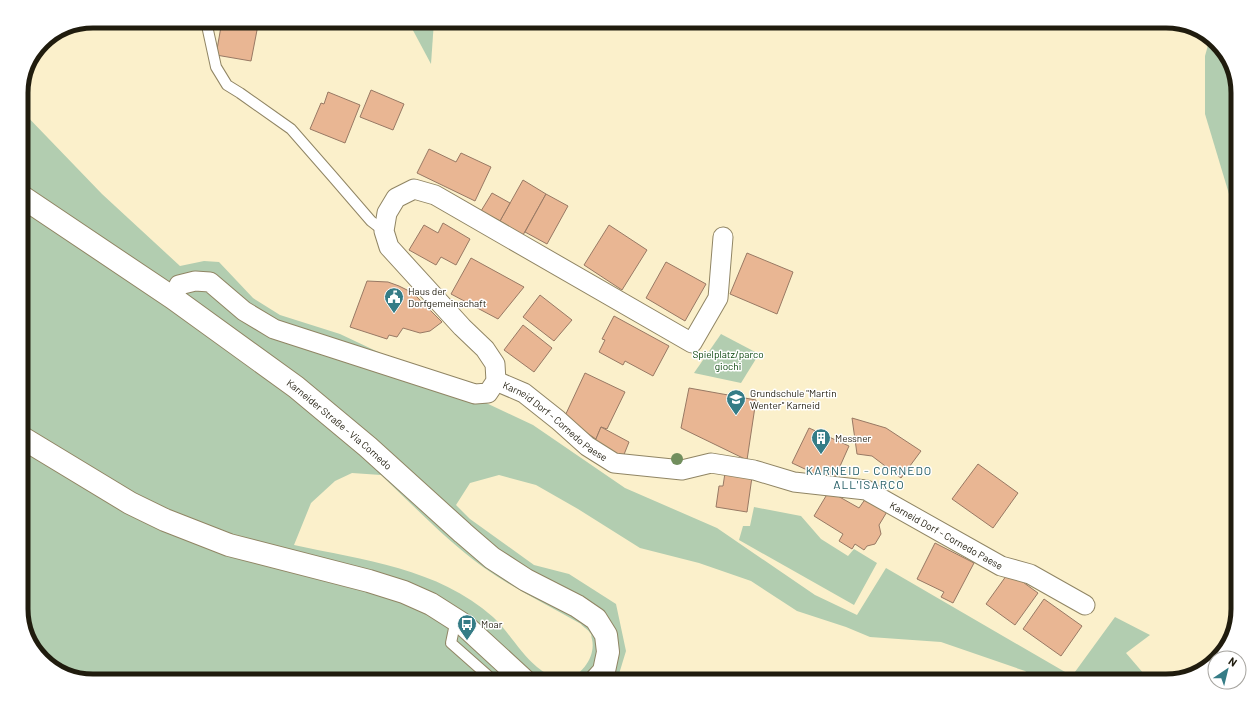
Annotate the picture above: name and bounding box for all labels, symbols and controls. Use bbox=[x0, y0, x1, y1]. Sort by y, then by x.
place label: Haus der Dorfgemeinschaft bbox=[408, 285, 487, 309]
public building icon: Haus der Dorfgemeinschaft bbox=[383, 286, 405, 314]
park label: Spielplatz/parco giochi bbox=[692, 348, 764, 372]
street label: Karneider Straße - Via Cornedo bbox=[284, 376, 395, 472]
street label: Karneid Dorf - Cornedo Paese bbox=[501, 379, 610, 463]
place label: Grundschule "Martin Wenter" Karneid bbox=[750, 387, 837, 411]
school or university icon: Grundschule "Martin Wenter" Karneid bbox=[725, 388, 747, 416]
building icon: Messner bbox=[810, 427, 832, 455]
place label: Messner bbox=[835, 432, 872, 444]
district label: KARNEID - CORNEDO ALL'ISARCO bbox=[806, 463, 932, 491]
street label: Karneid Dorf - Cornedo Paese bbox=[888, 499, 1005, 572]
bus stop icon: Moar bbox=[456, 613, 478, 641]
place label: Moar bbox=[481, 618, 503, 630]
north arrow bbox=[1207, 650, 1247, 690]
text: N bbox=[1226, 654, 1240, 669]

